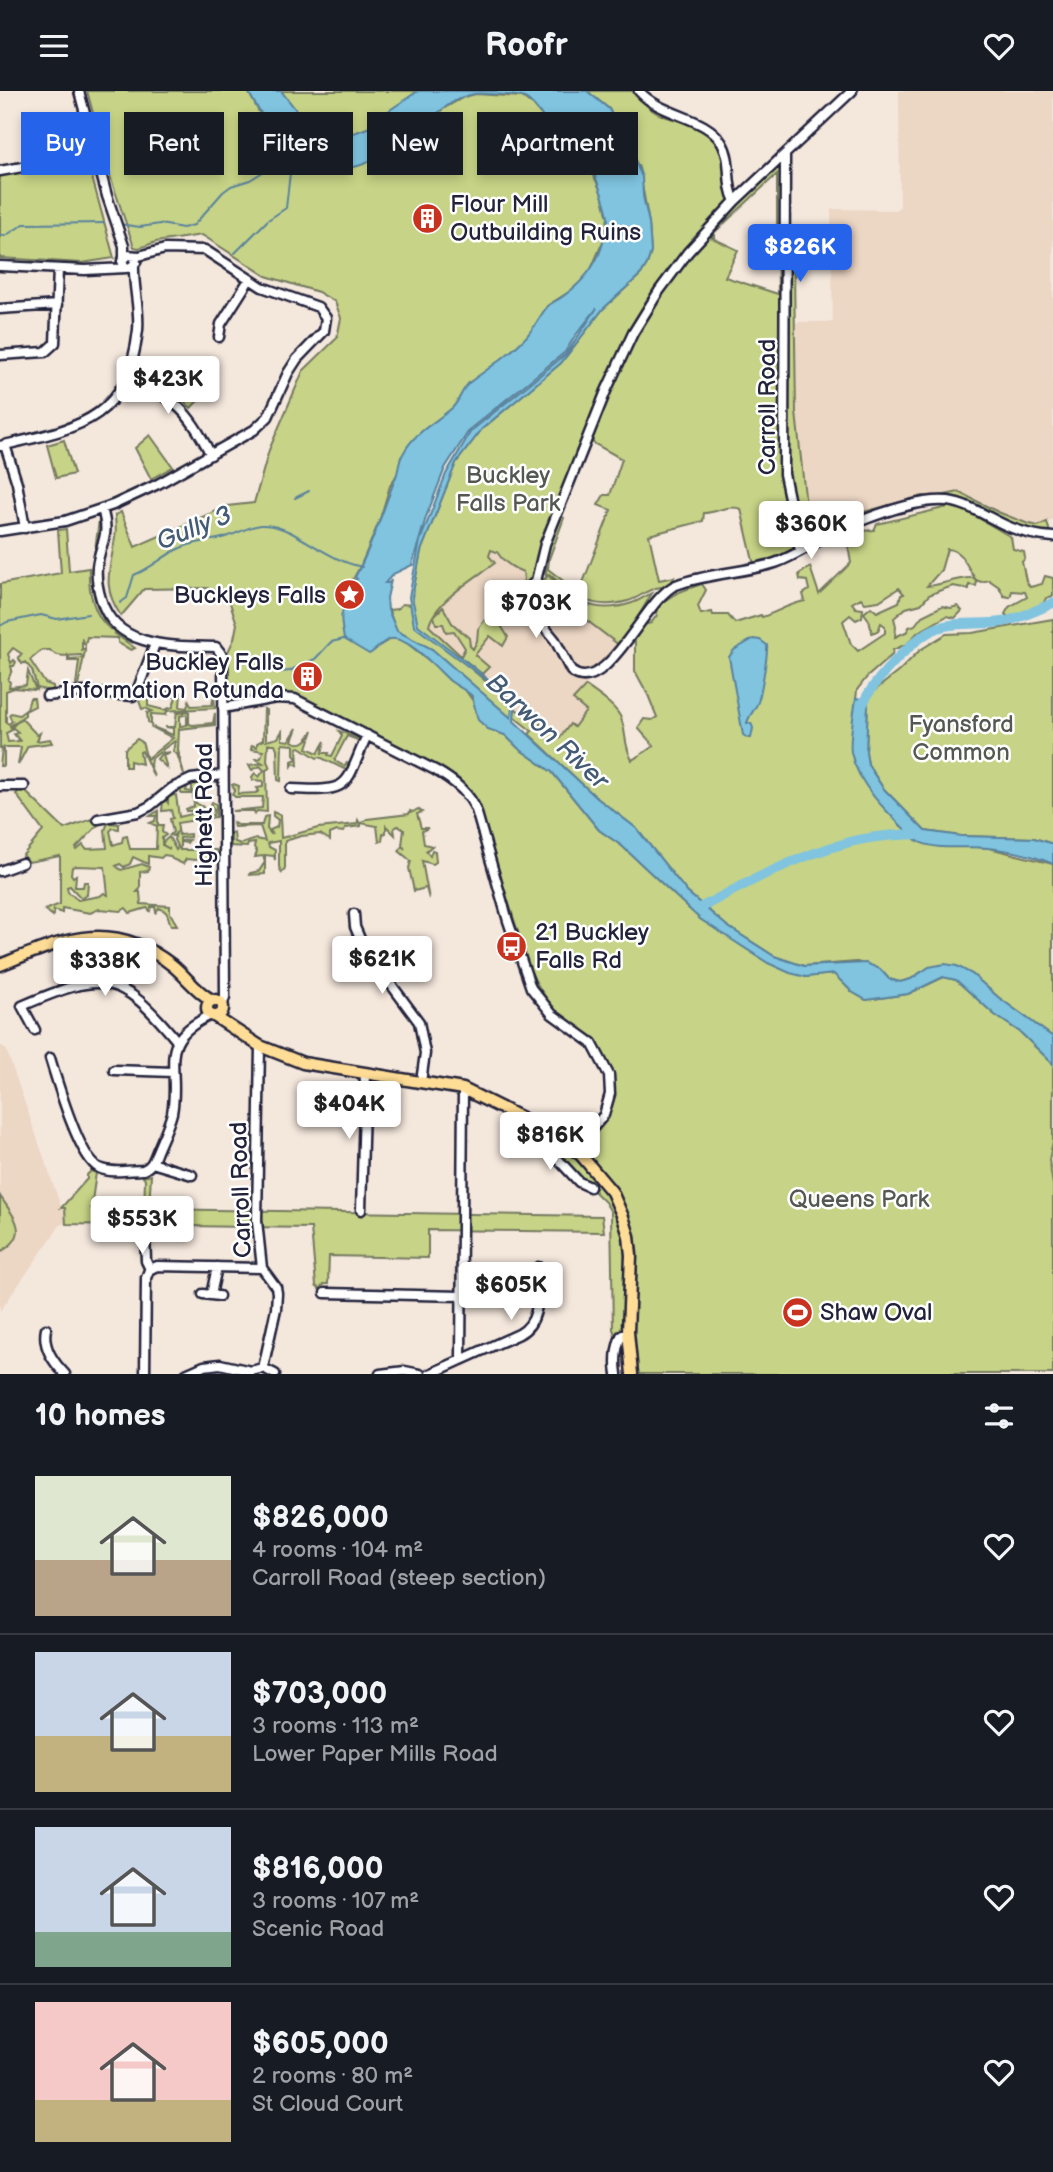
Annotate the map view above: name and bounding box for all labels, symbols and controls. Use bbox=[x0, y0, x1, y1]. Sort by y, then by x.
text: Roofr bbox=[485, 26, 568, 65]
icon: menu bbox=[35, 27, 73, 65]
icon: heart bbox=[980, 27, 1018, 65]
chip: Buy bbox=[21, 112, 110, 175]
chip: Rent bbox=[124, 112, 224, 175]
chip: Filters bbox=[238, 112, 353, 175]
chip: New bbox=[367, 112, 463, 175]
chip: Apartment bbox=[477, 112, 638, 175]
place label: Flour Mill Outbuilding Ruins bbox=[450, 190, 641, 247]
building icon: Flour Mill Outbuilding Ruins bbox=[410, 201, 444, 235]
pin: $826K bbox=[751, 225, 849, 284]
text: $826K bbox=[764, 233, 836, 261]
street label: Carroll Road bbox=[753, 339, 782, 475]
pin: $423K bbox=[119, 357, 217, 416]
text: $423K bbox=[133, 365, 203, 393]
park label: Buckley Falls Park bbox=[456, 461, 560, 518]
water label: Gully 3 bbox=[152, 500, 236, 558]
pin: $360K bbox=[762, 501, 860, 561]
text: $360K bbox=[775, 510, 847, 538]
place icon: Buckleys Falls bbox=[332, 578, 366, 612]
place label: Buckleys Falls bbox=[174, 581, 326, 610]
pin: $703K bbox=[487, 581, 585, 640]
text: $703K bbox=[500, 589, 572, 617]
place label: Buckley Falls Information Rotunda bbox=[62, 648, 284, 705]
building icon: Buckley Falls Information Rotunda bbox=[290, 659, 324, 693]
water label: Barwon River bbox=[479, 667, 616, 798]
park label: Fyansford Common bbox=[908, 710, 1014, 767]
street label: Highett Road bbox=[190, 743, 219, 887]
place label: 21 Buckley Falls Rd bbox=[535, 918, 649, 975]
bus stop icon: 21 Buckley Falls Rd bbox=[495, 929, 529, 963]
pin: $621K bbox=[333, 937, 431, 996]
pin: $338K bbox=[56, 939, 154, 998]
text: $621K bbox=[348, 945, 416, 973]
text: $338K bbox=[69, 947, 141, 975]
pin: $404K bbox=[300, 1081, 398, 1141]
text: $404K bbox=[313, 1090, 385, 1118]
pin: $816K bbox=[501, 1112, 599, 1172]
street label: Carroll Road bbox=[224, 1121, 258, 1259]
text: $816K bbox=[516, 1121, 584, 1149]
park label: Queens Park bbox=[789, 1185, 930, 1214]
pin: $553K bbox=[93, 1197, 191, 1256]
text: $553K bbox=[107, 1205, 177, 1233]
pin: $605K bbox=[462, 1263, 560, 1322]
text: $605K bbox=[475, 1271, 547, 1299]
sports icon: Shaw Oval bbox=[780, 1295, 814, 1329]
place label: Shaw Oval bbox=[820, 1298, 932, 1327]
icon: filters bbox=[980, 1397, 1018, 1435]
text: 10 homes bbox=[35, 1398, 166, 1434]
text: $826,000 bbox=[252, 1500, 389, 1536]
icon: home bbox=[91, 1504, 175, 1588]
icon: heart bbox=[980, 1527, 1018, 1565]
text: 4 rooms · 104 m² bbox=[252, 1536, 423, 1564]
text: Carroll Road (steep section) bbox=[252, 1564, 546, 1592]
text: $703,000 bbox=[252, 1676, 387, 1712]
icon: home bbox=[91, 1680, 175, 1764]
icon: heart bbox=[980, 1703, 1018, 1741]
text: 3 rooms · 113 m² bbox=[252, 1712, 419, 1740]
text: Lower Paper Mills Road bbox=[252, 1740, 498, 1768]
text: $816,000 bbox=[252, 1851, 383, 1887]
icon: home bbox=[91, 1855, 175, 1939]
icon: heart bbox=[980, 1878, 1018, 1916]
text: 3 rooms · 107 m² bbox=[252, 1887, 419, 1915]
text: Scenic Road bbox=[252, 1915, 384, 1943]
text: $605,000 bbox=[252, 2026, 389, 2062]
icon: home bbox=[91, 2030, 175, 2114]
icon: heart bbox=[980, 2053, 1018, 2091]
text: 2 rooms · 80 m² bbox=[252, 2062, 413, 2090]
text: St Cloud Court bbox=[252, 2090, 403, 2118]

